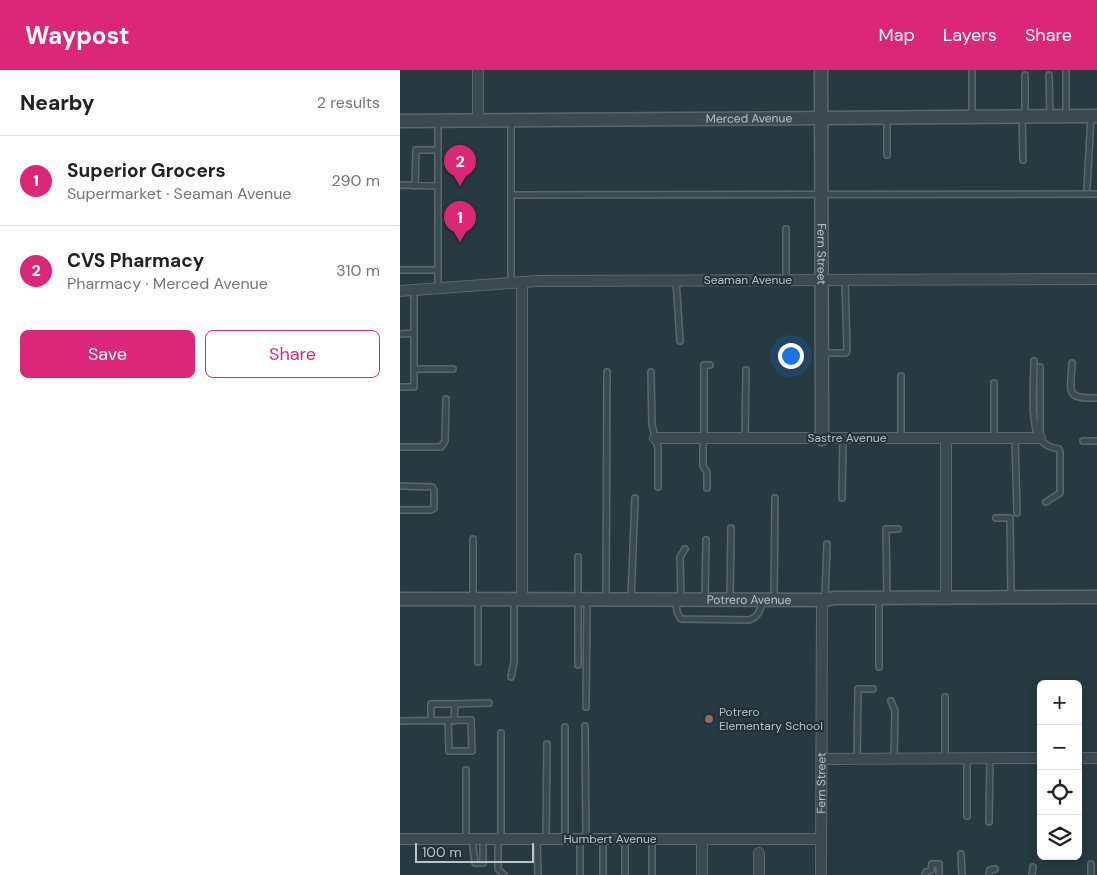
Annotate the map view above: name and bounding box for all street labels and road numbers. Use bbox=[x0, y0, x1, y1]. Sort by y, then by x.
street label: Merced Avenue bbox=[706, 110, 792, 127]
street label: Fern Street bbox=[813, 223, 830, 285]
street label: Seaman Avenue bbox=[704, 272, 792, 288]
street label: Sastre Avenue bbox=[808, 430, 887, 446]
street label: Potrero Avenue bbox=[707, 592, 792, 608]
street label: Fern Street bbox=[813, 752, 829, 814]
street label: Humbert Avenue bbox=[563, 831, 657, 847]

